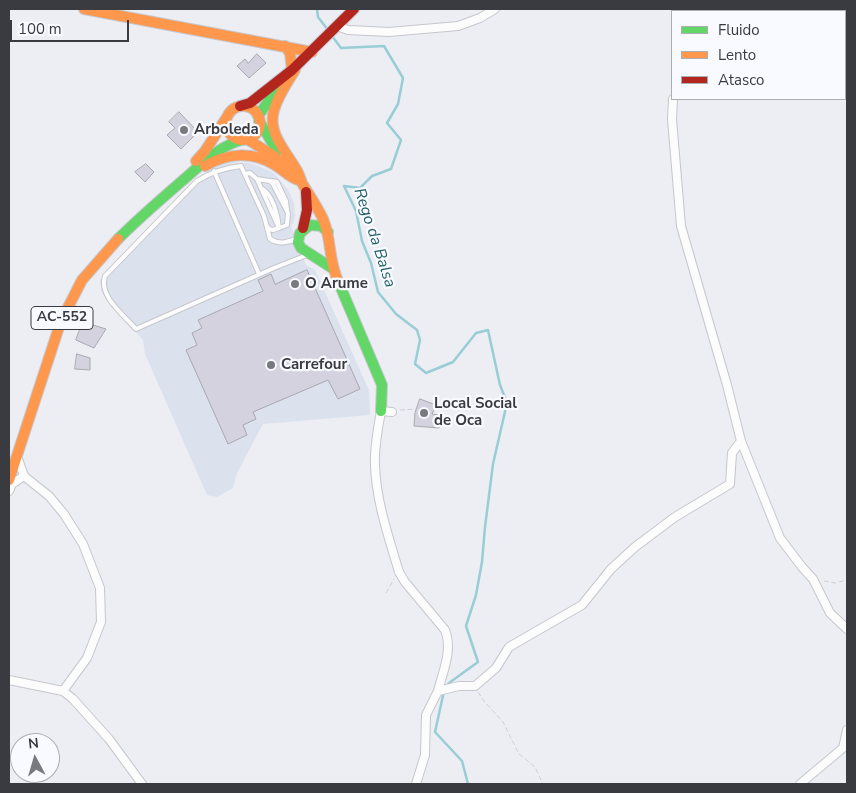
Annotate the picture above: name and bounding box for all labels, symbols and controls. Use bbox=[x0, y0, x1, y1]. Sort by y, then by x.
scale bar bbox=[12, 10, 131, 42]
legend bbox=[671, 10, 846, 100]
text: 100 m bbox=[18, 19, 62, 39]
text: Fluido bbox=[718, 20, 760, 40]
text: Lento bbox=[718, 45, 756, 65]
text: Atasco bbox=[718, 70, 764, 90]
place label: Arboleda bbox=[194, 121, 259, 139]
marker: Arboleda bbox=[178, 124, 190, 136]
water label: Rego da Balsa bbox=[349, 186, 399, 290]
place label: O Arume bbox=[305, 275, 368, 293]
marker: O Arume bbox=[289, 278, 301, 290]
road number: AC-552 bbox=[31, 306, 93, 330]
place label: Carrefour bbox=[281, 356, 347, 374]
marker: Carrefour bbox=[265, 359, 277, 371]
place label: Local Social de Oca bbox=[434, 395, 517, 430]
marker: Local Social de Oca bbox=[418, 407, 430, 419]
north arrow bbox=[10, 733, 60, 783]
text: N bbox=[27, 734, 40, 754]

